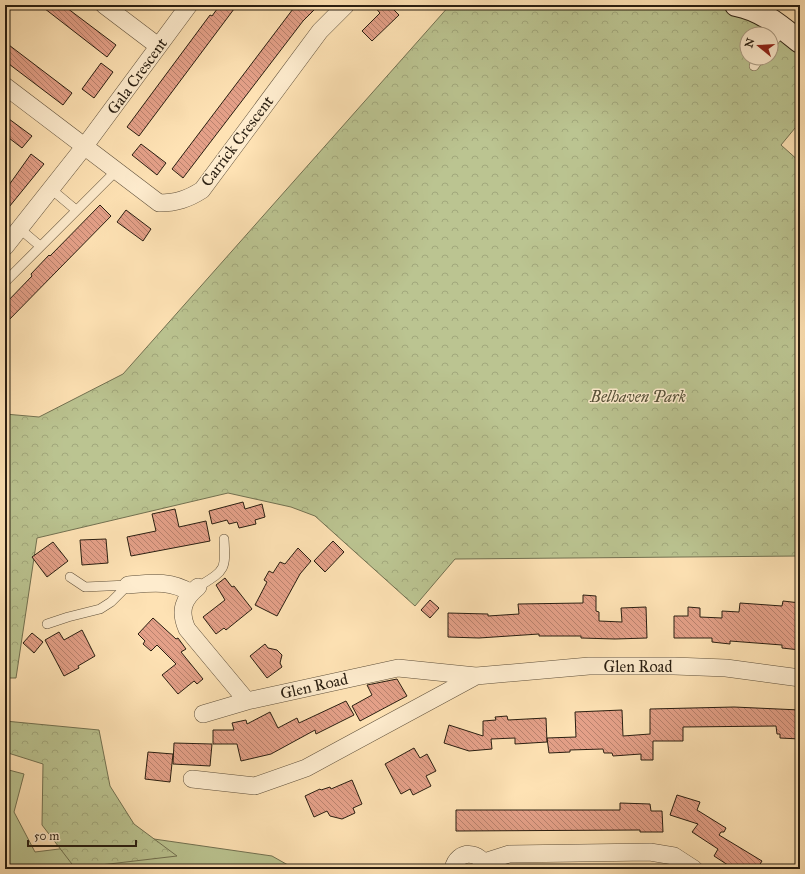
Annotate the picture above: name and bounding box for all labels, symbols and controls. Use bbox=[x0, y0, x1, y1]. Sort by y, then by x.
north arrow bbox=[739, 26, 779, 66]
street label: Gala Crescent bbox=[103, 34, 171, 118]
text: N bbox=[742, 36, 758, 50]
street label: Carrick Crescent bbox=[197, 92, 277, 190]
park label: Belhaven Park bbox=[589, 387, 686, 406]
street label: Glen Road bbox=[604, 657, 672, 676]
street label: Glen Road bbox=[278, 669, 350, 703]
scale bar bbox=[28, 822, 136, 848]
text: 50 m bbox=[34, 829, 59, 843]

